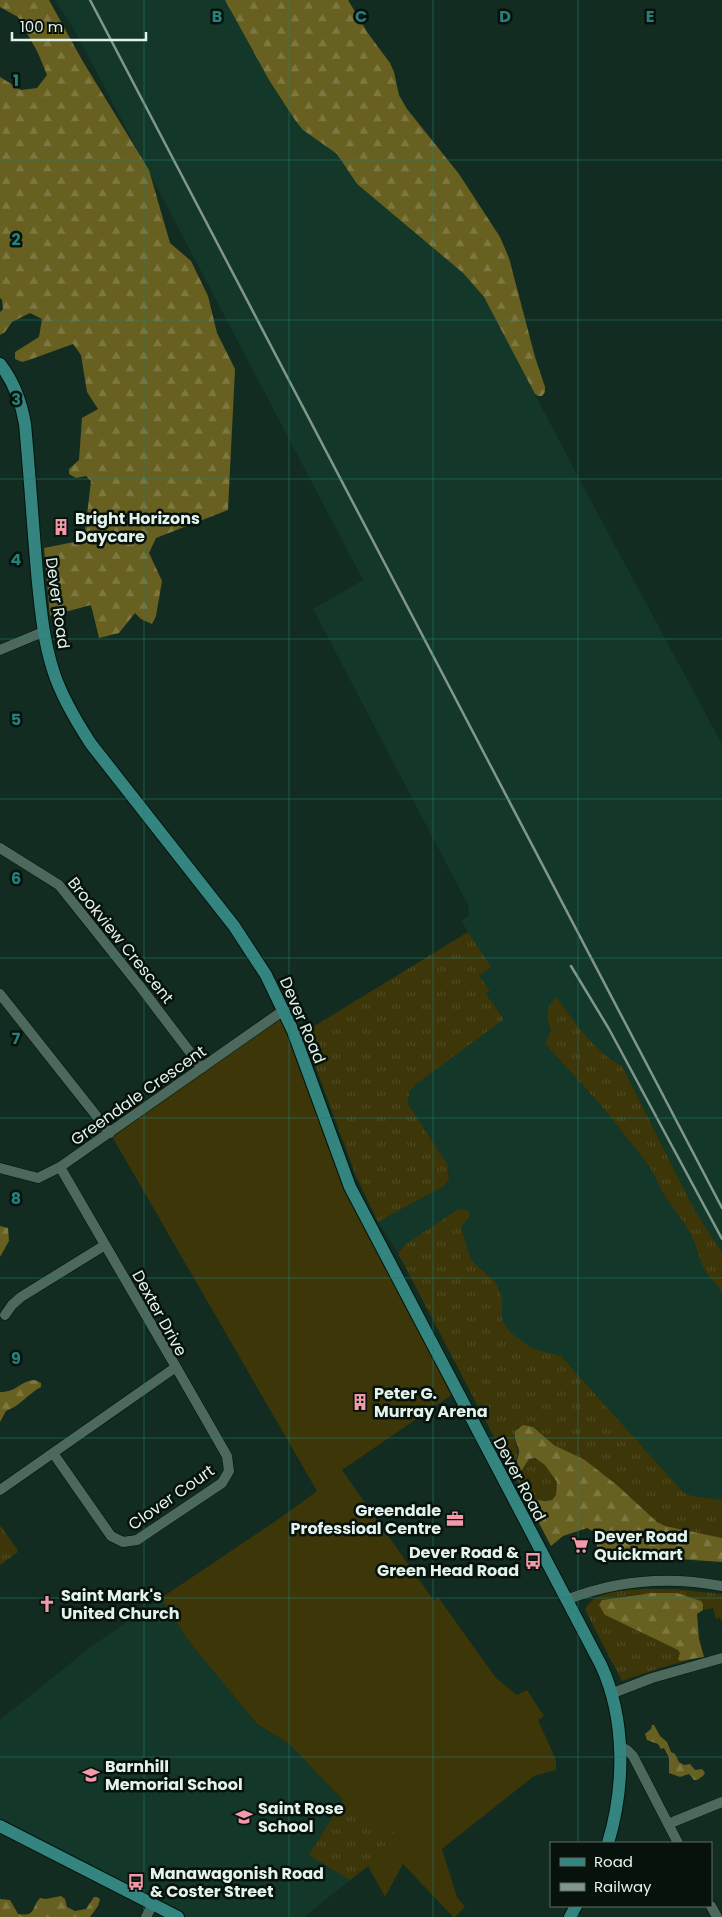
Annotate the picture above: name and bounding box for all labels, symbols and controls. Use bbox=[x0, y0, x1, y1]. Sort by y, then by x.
text: B bbox=[212, 5, 222, 28]
text: C bbox=[355, 5, 367, 28]
text: D bbox=[499, 5, 511, 28]
text: E bbox=[646, 5, 654, 28]
scale bar bbox=[12, 10, 146, 42]
text: 100 m bbox=[20, 16, 63, 37]
text: 1 bbox=[13, 69, 19, 92]
text: 2 bbox=[11, 228, 21, 251]
text: 3 bbox=[11, 388, 21, 411]
place label: Bright Horizons Daycare bbox=[75, 507, 200, 548]
building icon: Bright Horizons Daycare bbox=[51, 517, 71, 537]
text: 4 bbox=[11, 548, 22, 571]
street label: Dever Road bbox=[40, 556, 75, 650]
text: 5 bbox=[11, 708, 21, 731]
text: 6 bbox=[11, 867, 21, 890]
street label: Brookview Crescent bbox=[62, 872, 179, 1009]
street label: Dever Road bbox=[274, 973, 331, 1067]
text: 7 bbox=[12, 1027, 21, 1050]
street label: Greendale Crescent bbox=[66, 1040, 211, 1151]
text: 8 bbox=[11, 1187, 21, 1210]
street label: Dexter Drive bbox=[126, 1266, 193, 1360]
text: 9 bbox=[11, 1347, 21, 1370]
place label: Peter G. Murray Arena bbox=[374, 1382, 488, 1423]
building icon: Peter G. Murray Arena bbox=[350, 1392, 370, 1412]
street label: Dever Road bbox=[488, 1433, 551, 1525]
street label: Clover Court bbox=[124, 1459, 219, 1536]
place label: Greendale Professioal Centre bbox=[291, 1499, 441, 1540]
office icon: Greendale Professioal Centre bbox=[445, 1509, 465, 1529]
place label: Dever Road Quickmart bbox=[594, 1525, 688, 1566]
supermarket icon: Dever Road Quickmart bbox=[570, 1535, 590, 1555]
place label: Dever Road & Green Head Road bbox=[377, 1541, 519, 1582]
bus stop icon: Dever Road & Green Head Road bbox=[523, 1551, 543, 1571]
place label: Saint Mark's United Church bbox=[61, 1584, 179, 1625]
church icon: Saint Mark's United Church bbox=[37, 1594, 57, 1614]
place label: Barnhill Memorial School bbox=[105, 1755, 243, 1796]
school or university icon: Barnhill Memorial School bbox=[81, 1765, 101, 1785]
place label: Saint Rose School bbox=[258, 1797, 344, 1838]
school or university icon: Saint Rose School bbox=[234, 1807, 254, 1827]
legend bbox=[550, 1842, 712, 1907]
text: Road bbox=[594, 1851, 633, 1872]
place label: Manawagonish Road & Coster Street bbox=[150, 1862, 324, 1903]
bus stop icon: Manawagonish Road & Coster Street bbox=[126, 1872, 146, 1892]
text: Railway bbox=[594, 1876, 652, 1897]

